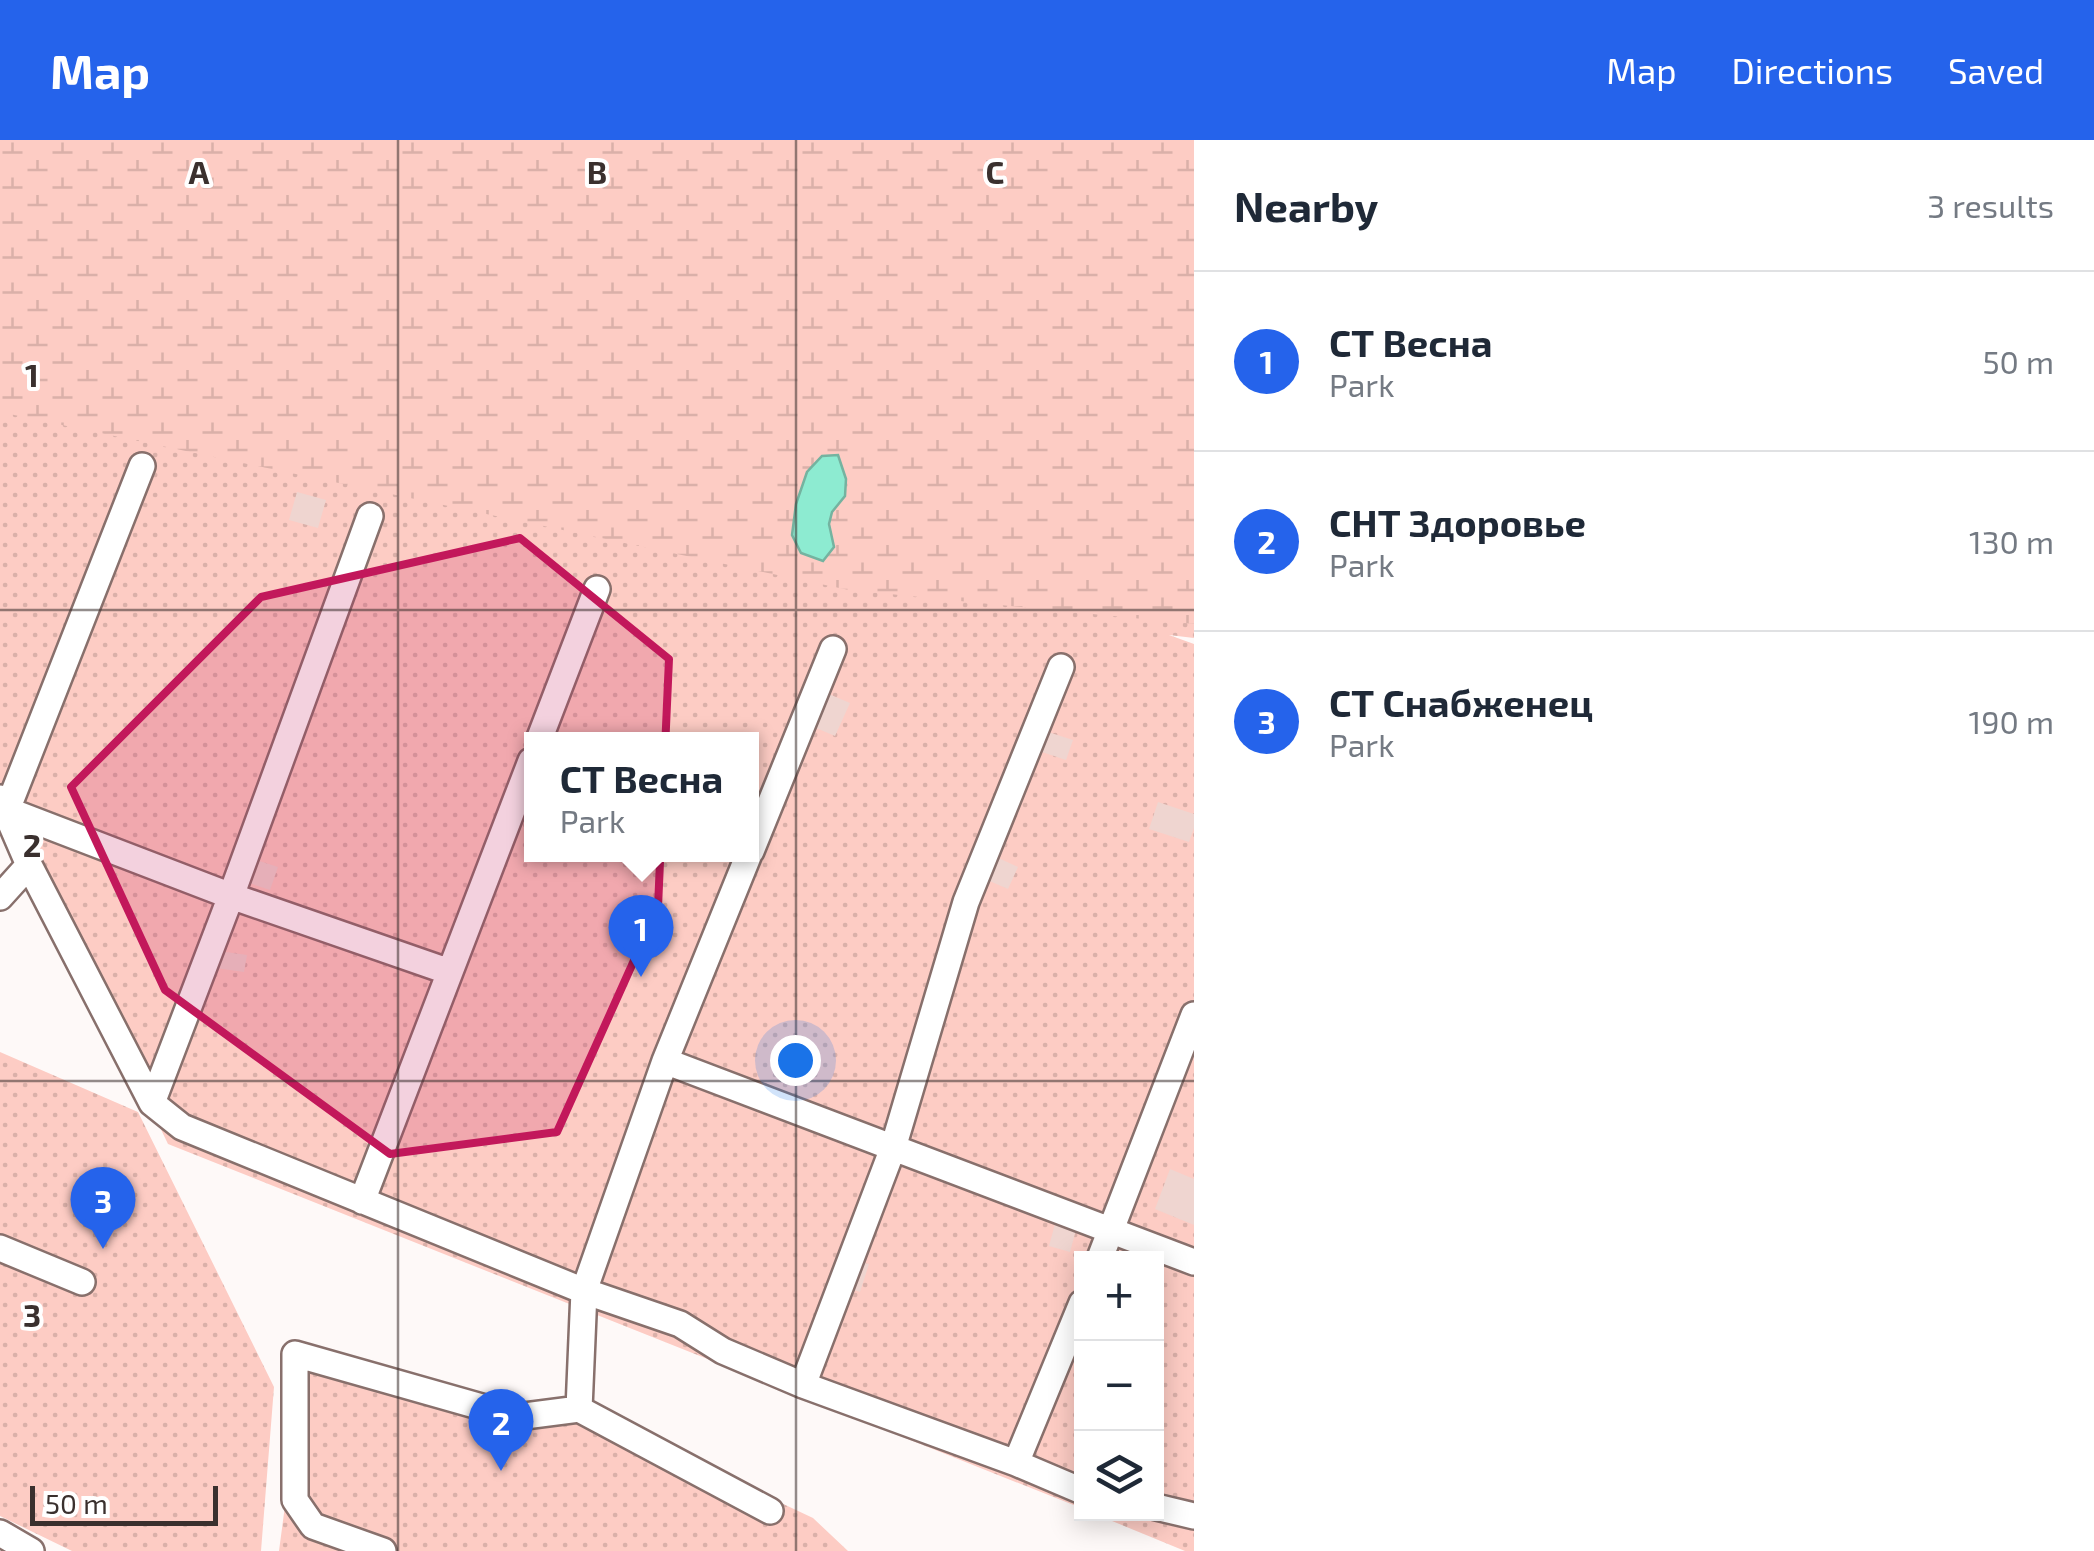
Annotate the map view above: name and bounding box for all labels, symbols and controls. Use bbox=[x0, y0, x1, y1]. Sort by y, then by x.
text: Map bbox=[50, 41, 150, 99]
text: Map bbox=[1606, 49, 1677, 91]
text: Directions bbox=[1732, 49, 1893, 91]
text: Saved bbox=[1948, 49, 2044, 91]
text: A bbox=[189, 152, 210, 190]
text: B bbox=[587, 152, 607, 190]
text: C bbox=[986, 152, 1004, 190]
text: Nearby bbox=[1234, 180, 1378, 230]
text: 3 results bbox=[1927, 186, 2054, 224]
text: СТ Весна bbox=[1329, 319, 1492, 365]
text: 1 bbox=[1260, 342, 1273, 380]
text: 50 m bbox=[1982, 342, 2054, 380]
text: 1 bbox=[25, 355, 39, 393]
text: Park bbox=[1329, 365, 1394, 403]
text: СНТ Здоровье bbox=[1329, 499, 1586, 545]
text: 2 bbox=[1257, 522, 1276, 560]
text: 130 m bbox=[1969, 522, 2054, 560]
text: Park bbox=[1329, 545, 1394, 583]
text: СТ Снабженец bbox=[1329, 679, 1593, 725]
text: 3 bbox=[1257, 702, 1276, 740]
text: 190 m bbox=[1968, 702, 2054, 740]
text: Park bbox=[1329, 725, 1394, 763]
popup bbox=[524, 732, 759, 862]
text: СТ Весна bbox=[560, 755, 723, 801]
text: Park bbox=[560, 801, 625, 839]
text: 2 bbox=[23, 825, 41, 863]
pin: 1 bbox=[608, 894, 674, 977]
your location bbox=[770, 1035, 821, 1086]
pin: 3 bbox=[70, 1166, 136, 1249]
map controls bbox=[1074, 1251, 1164, 1521]
button: + bbox=[1074, 1251, 1164, 1341]
text: 3 bbox=[23, 1295, 41, 1333]
button: − bbox=[1074, 1341, 1164, 1431]
pin: 2 bbox=[468, 1388, 534, 1471]
button: layers bbox=[1074, 1431, 1164, 1521]
scale bar bbox=[30, 1481, 218, 1526]
text: 50 m bbox=[45, 1486, 108, 1520]

